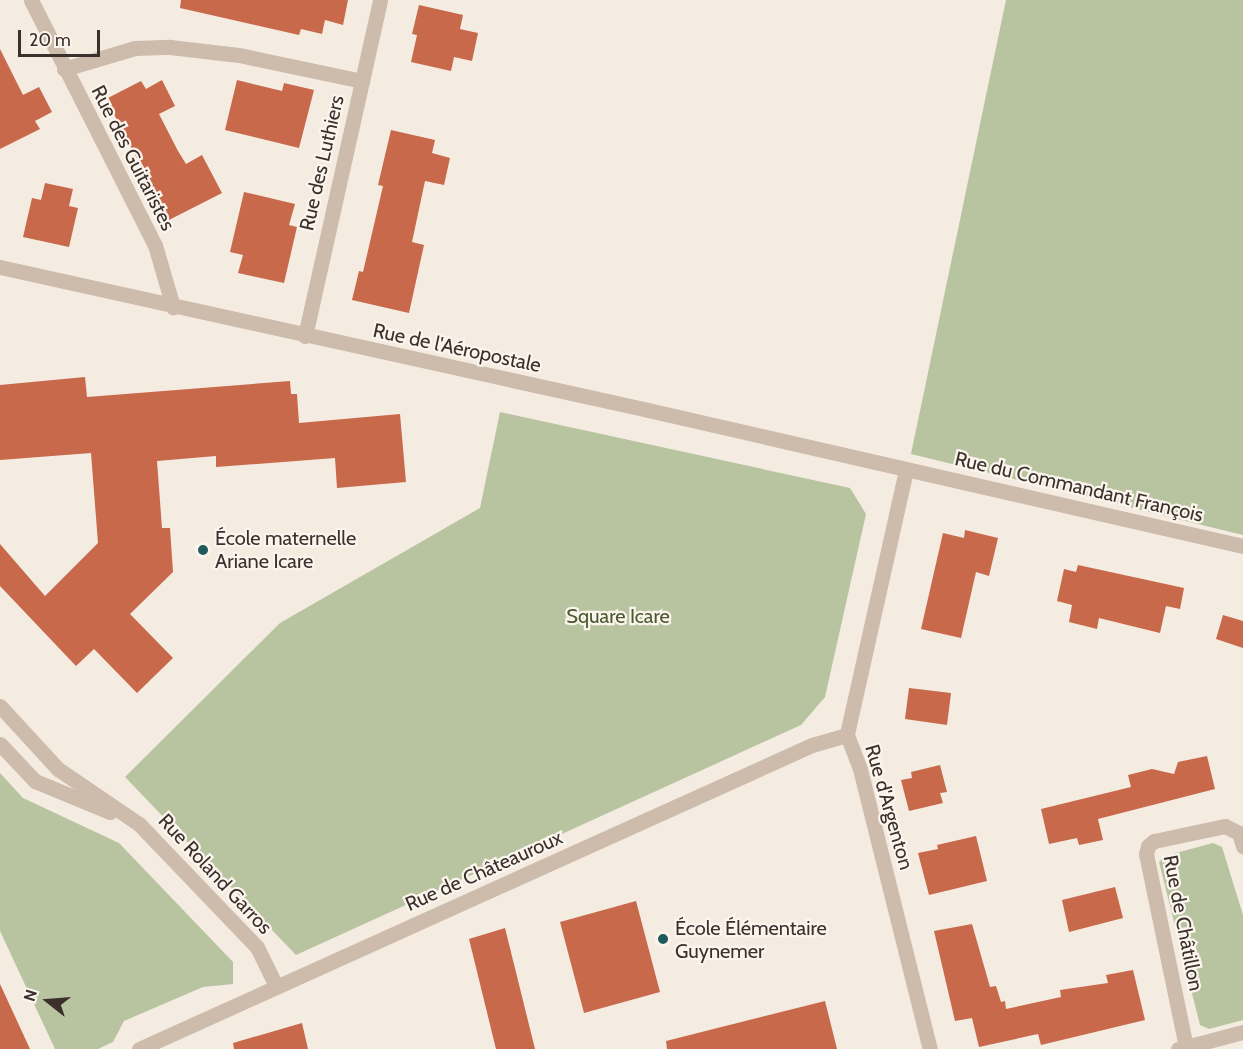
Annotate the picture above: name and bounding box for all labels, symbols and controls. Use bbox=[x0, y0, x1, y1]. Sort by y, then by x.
scale bar bbox=[21, 18, 104, 56]
text: 20 m bbox=[29, 29, 71, 51]
street label: Rue des Guitaristes bbox=[86, 81, 180, 235]
street label: Rue des Luthiers bbox=[295, 93, 349, 233]
street label: Rue de l'Aéropostale bbox=[371, 318, 543, 378]
street label: Rue du Commandant François bbox=[953, 447, 1205, 527]
place label: École maternelle Ariane Icare bbox=[215, 526, 356, 573]
marker: École maternelle Ariane Icare bbox=[196, 543, 210, 557]
park label: Square Icare bbox=[566, 604, 670, 628]
street label: Rue d'Argenton bbox=[860, 742, 918, 872]
street label: Rue Roland Garros bbox=[153, 809, 277, 939]
street label: Rue de Châteauroux bbox=[402, 826, 566, 916]
street label: Rue de Châtillon bbox=[1158, 853, 1208, 993]
place label: École Élémentaire Guynemer bbox=[675, 916, 827, 963]
marker: École Élémentaire Guynemer bbox=[656, 932, 670, 946]
north arrow bbox=[18, 971, 78, 1031]
text: N bbox=[20, 987, 41, 1004]

